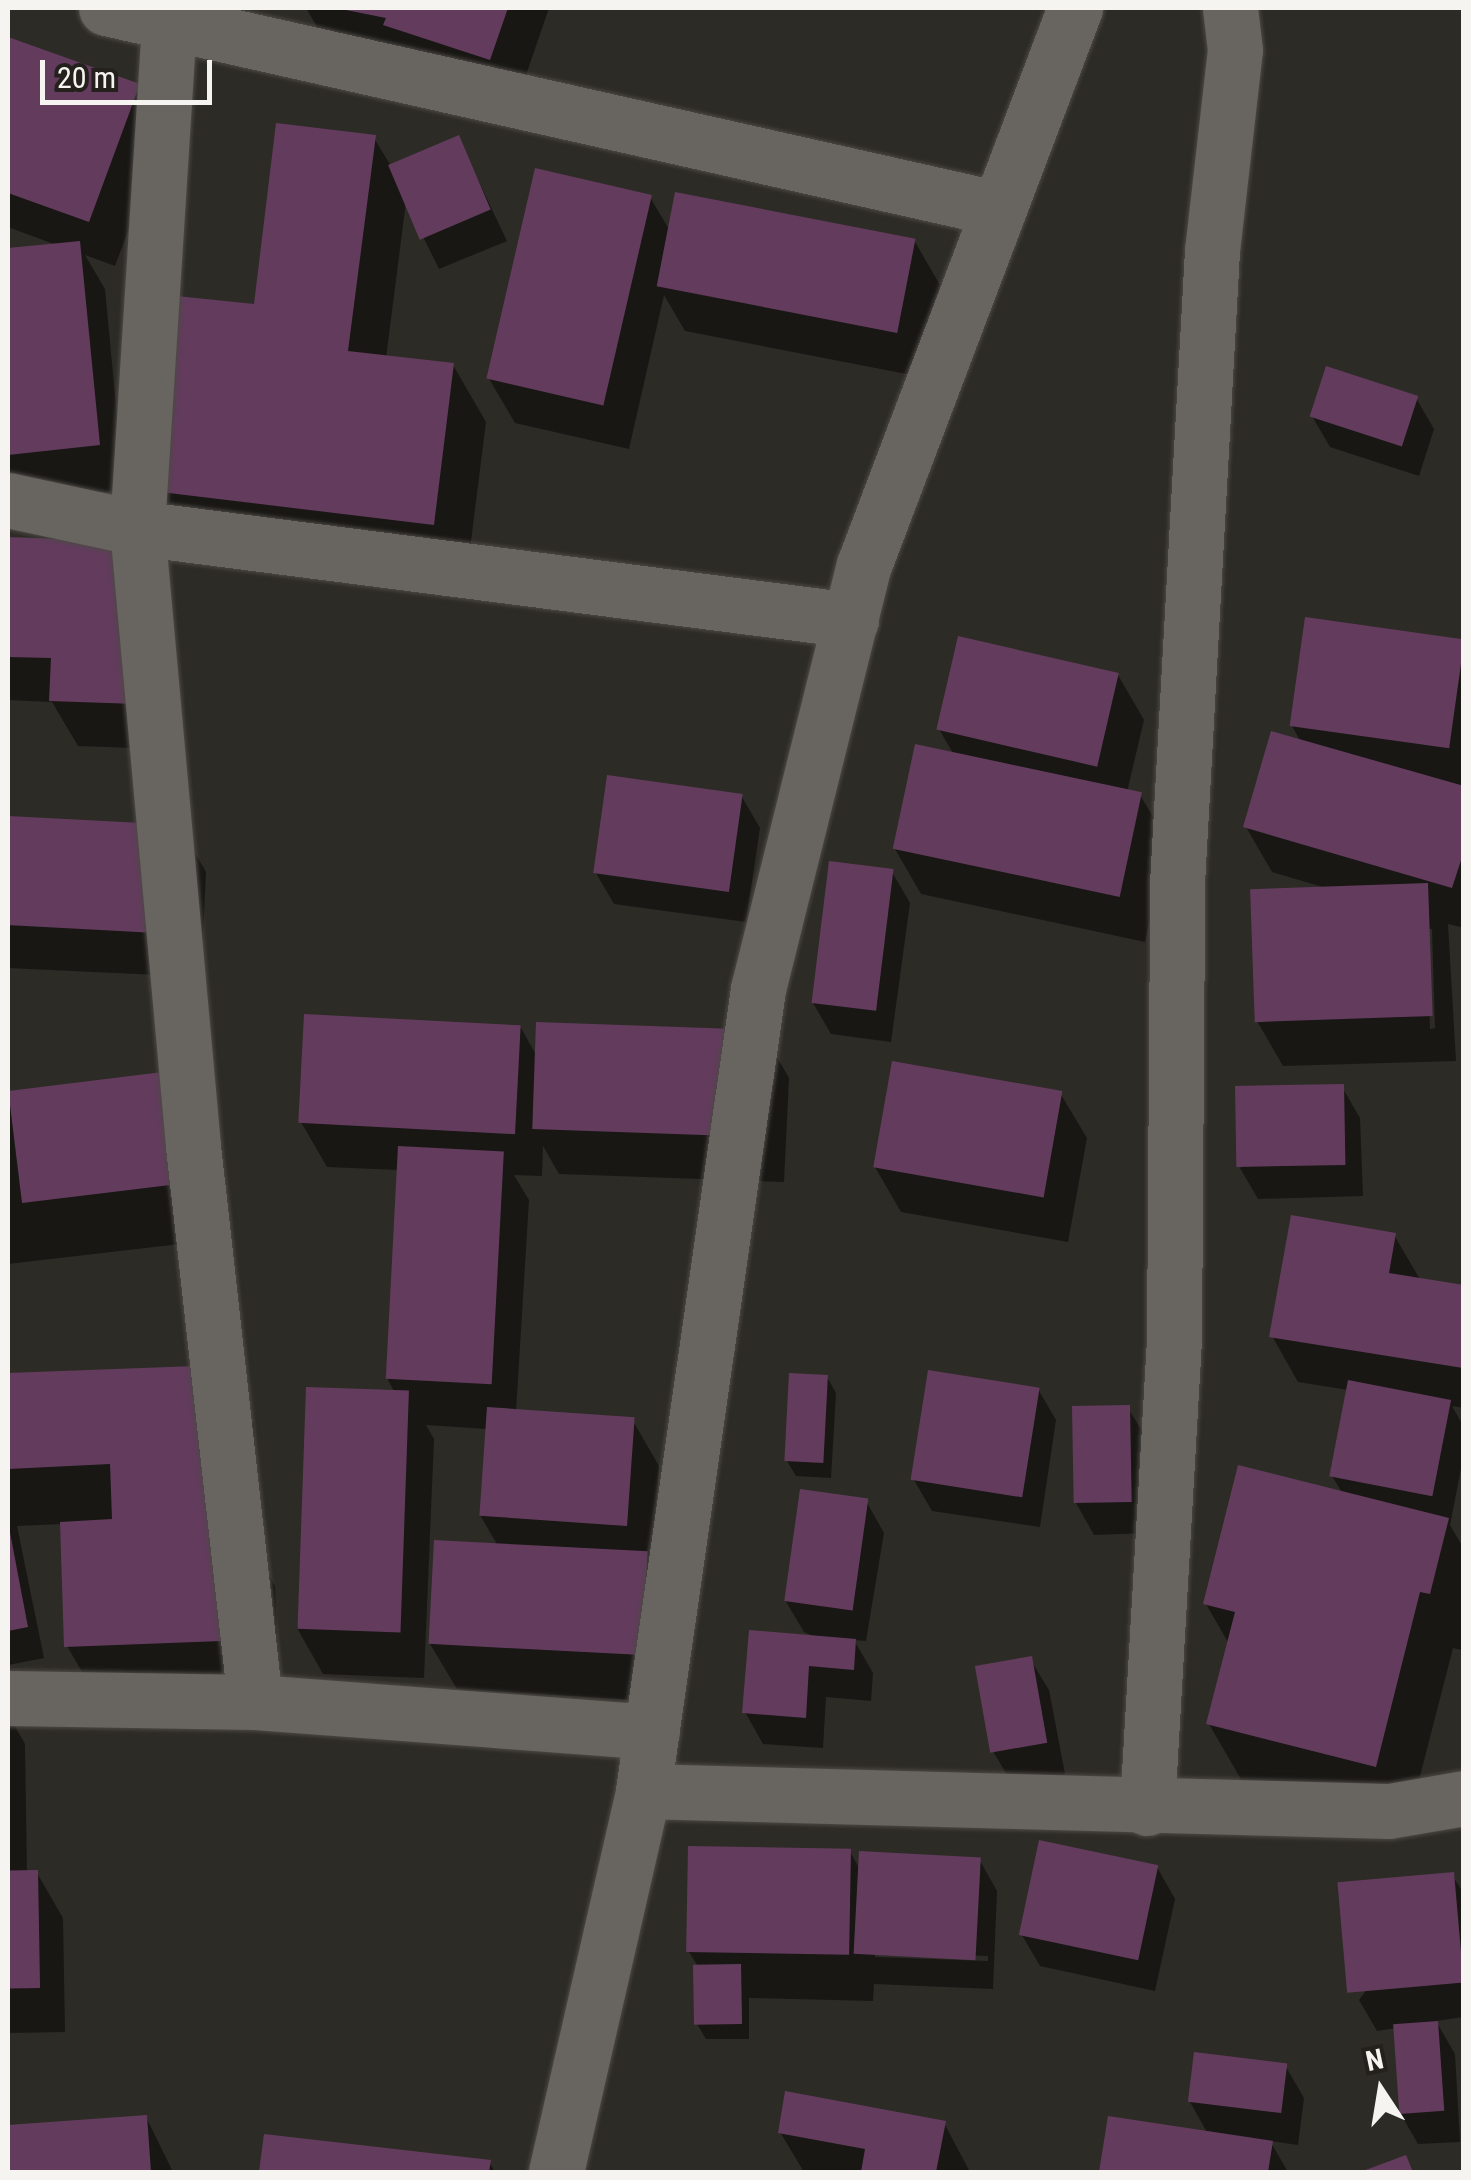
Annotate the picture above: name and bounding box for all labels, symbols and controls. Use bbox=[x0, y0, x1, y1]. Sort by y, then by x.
scale bar bbox=[45, 40, 218, 102]
text: 20 m bbox=[57, 60, 116, 95]
north arrow bbox=[1331, 2040, 1431, 2140]
text: N bbox=[1363, 2042, 1386, 2078]

